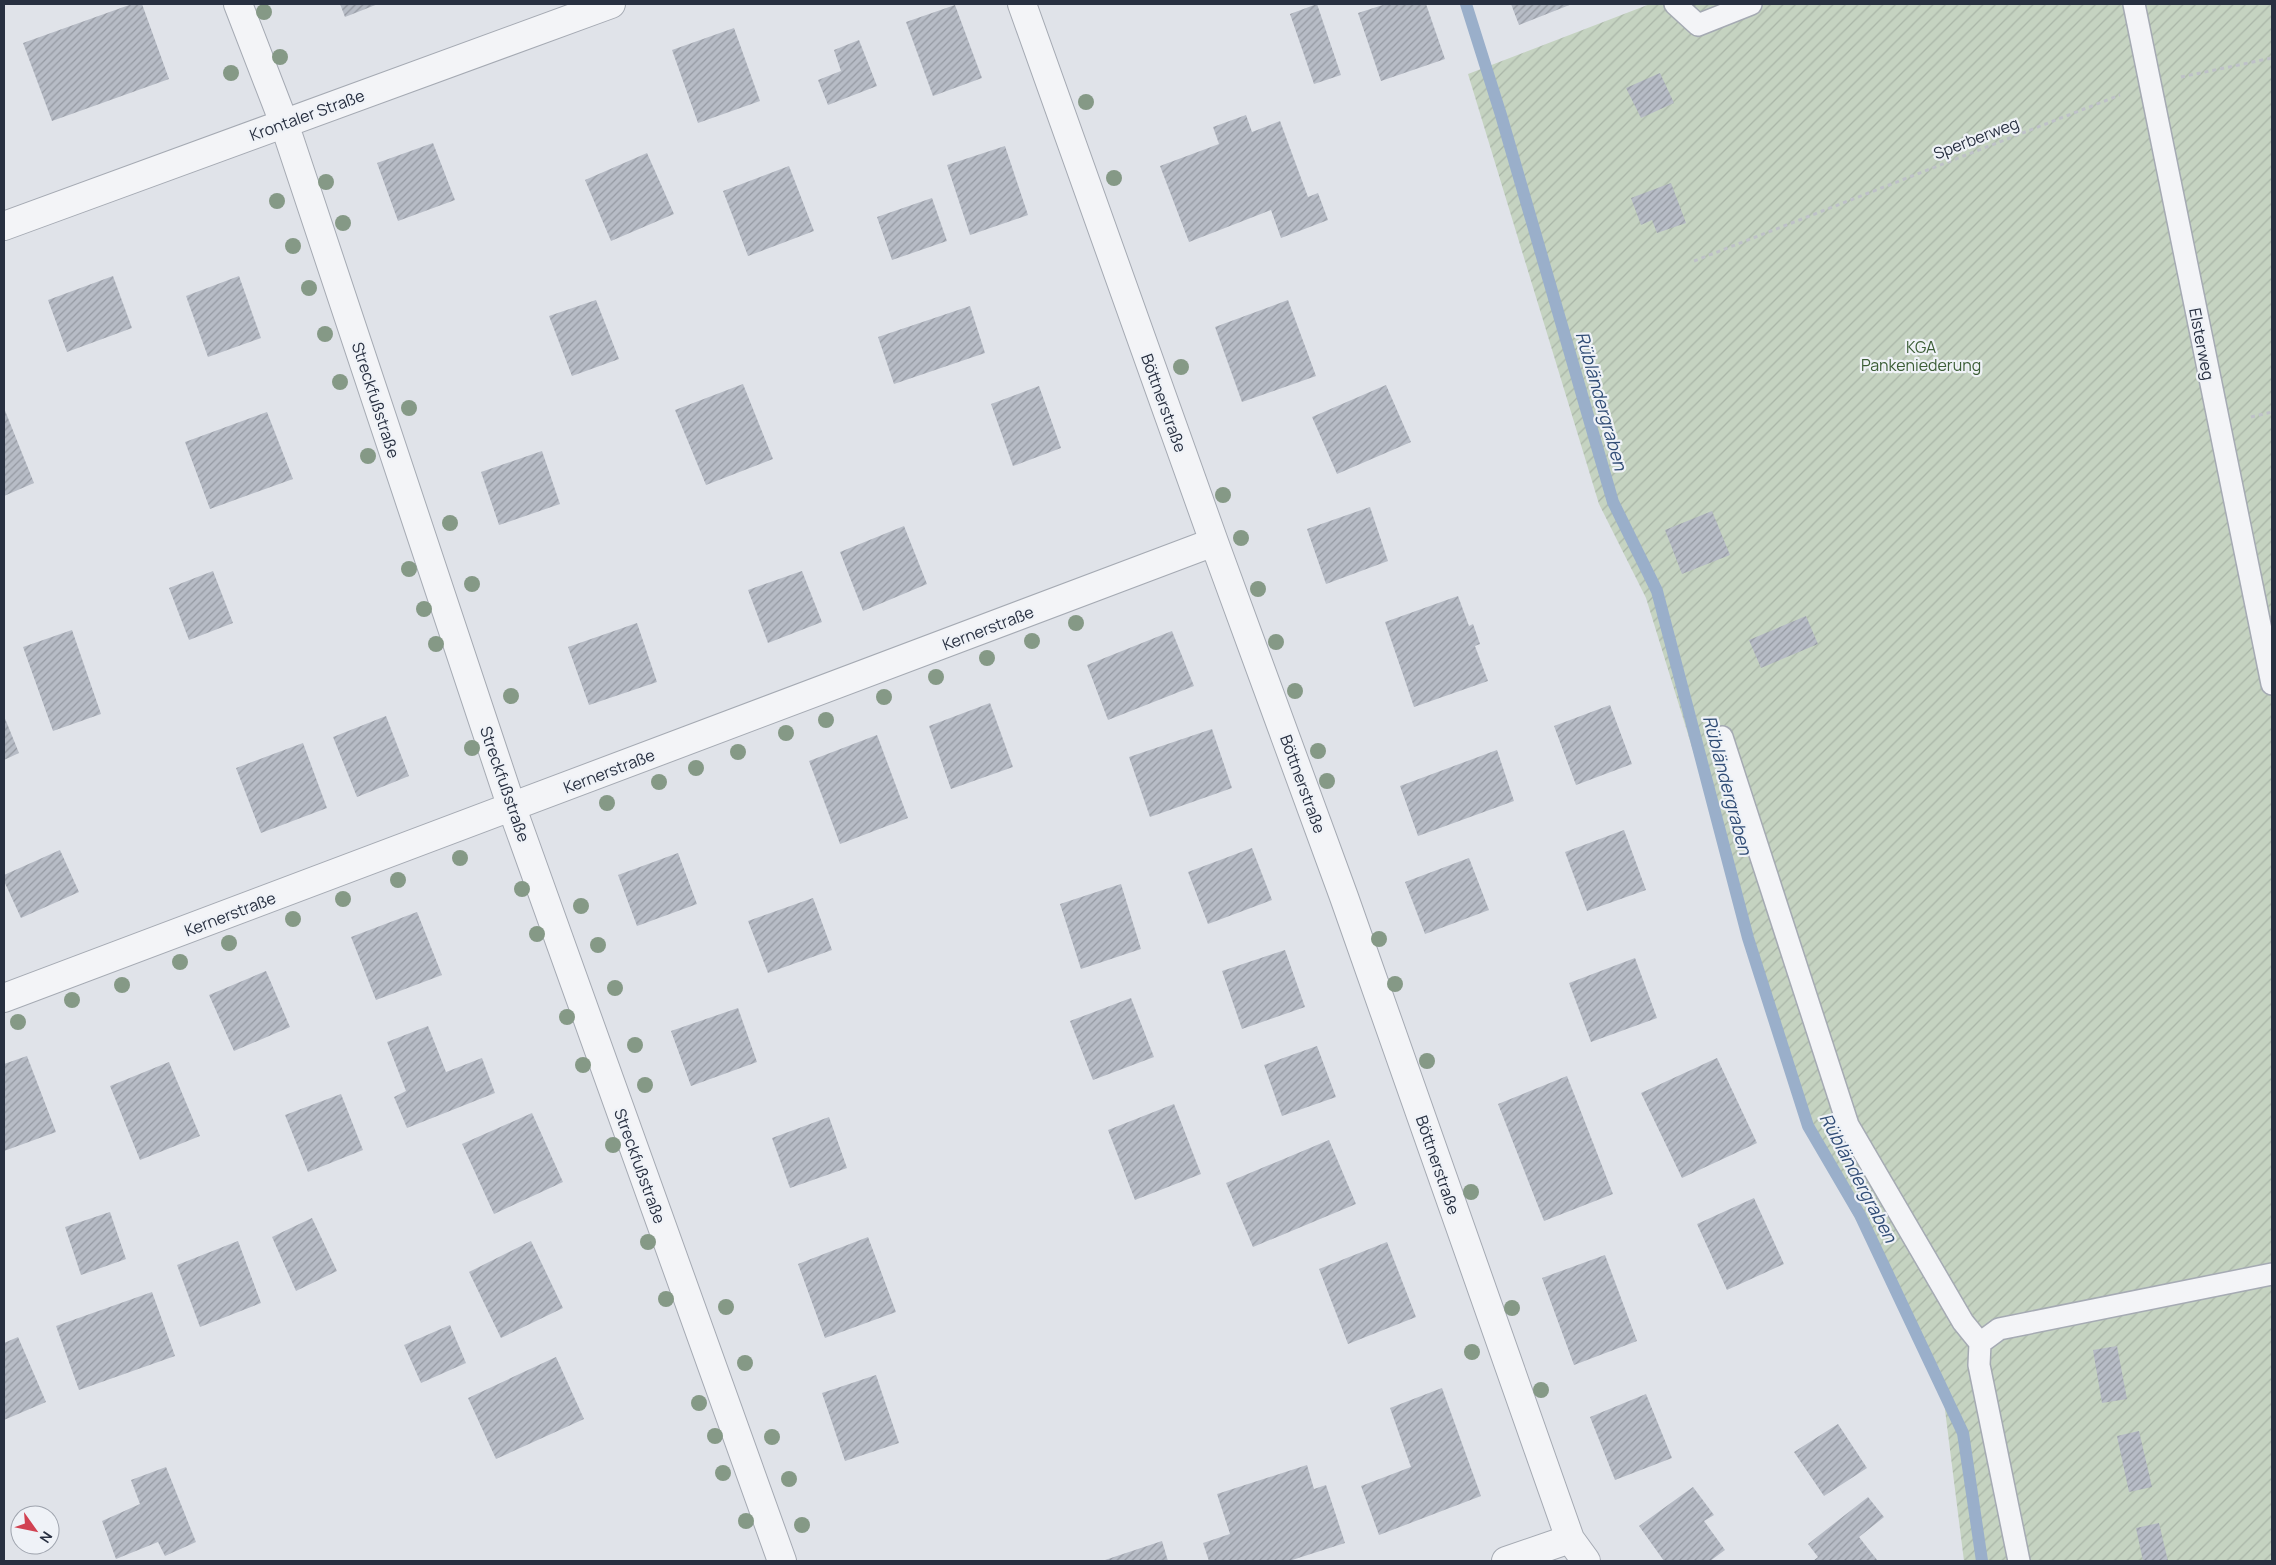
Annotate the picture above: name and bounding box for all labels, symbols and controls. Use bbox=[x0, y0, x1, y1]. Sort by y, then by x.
street label: Krontaler Straße bbox=[246, 84, 368, 146]
street label: Sperberweg bbox=[1930, 112, 2022, 164]
street label: Elsterweg bbox=[2184, 306, 2220, 382]
water label: Rübländergraben bbox=[1571, 329, 1634, 474]
park label: KGA Pankeniederung bbox=[1861, 336, 1981, 376]
street label: Streckfußstraße bbox=[347, 339, 405, 461]
street label: Böttnerstraße bbox=[1136, 351, 1192, 455]
street label: Kernerstraße bbox=[939, 600, 1037, 656]
water label: Rübländergraben bbox=[1698, 712, 1758, 858]
street label: Streckfußstraße bbox=[475, 723, 535, 845]
street label: Böttnerstraße bbox=[1275, 732, 1331, 836]
street label: Kernerstraße bbox=[560, 743, 658, 799]
street label: Kernerstraße bbox=[181, 886, 279, 942]
street label: Streckfußstraße bbox=[609, 1105, 671, 1227]
water label: Rübländergraben bbox=[1815, 1109, 1904, 1248]
street label: Böttnerstraße bbox=[1411, 1113, 1465, 1217]
north arrow bbox=[10, 1505, 60, 1555]
text: N bbox=[36, 1528, 57, 1547]

